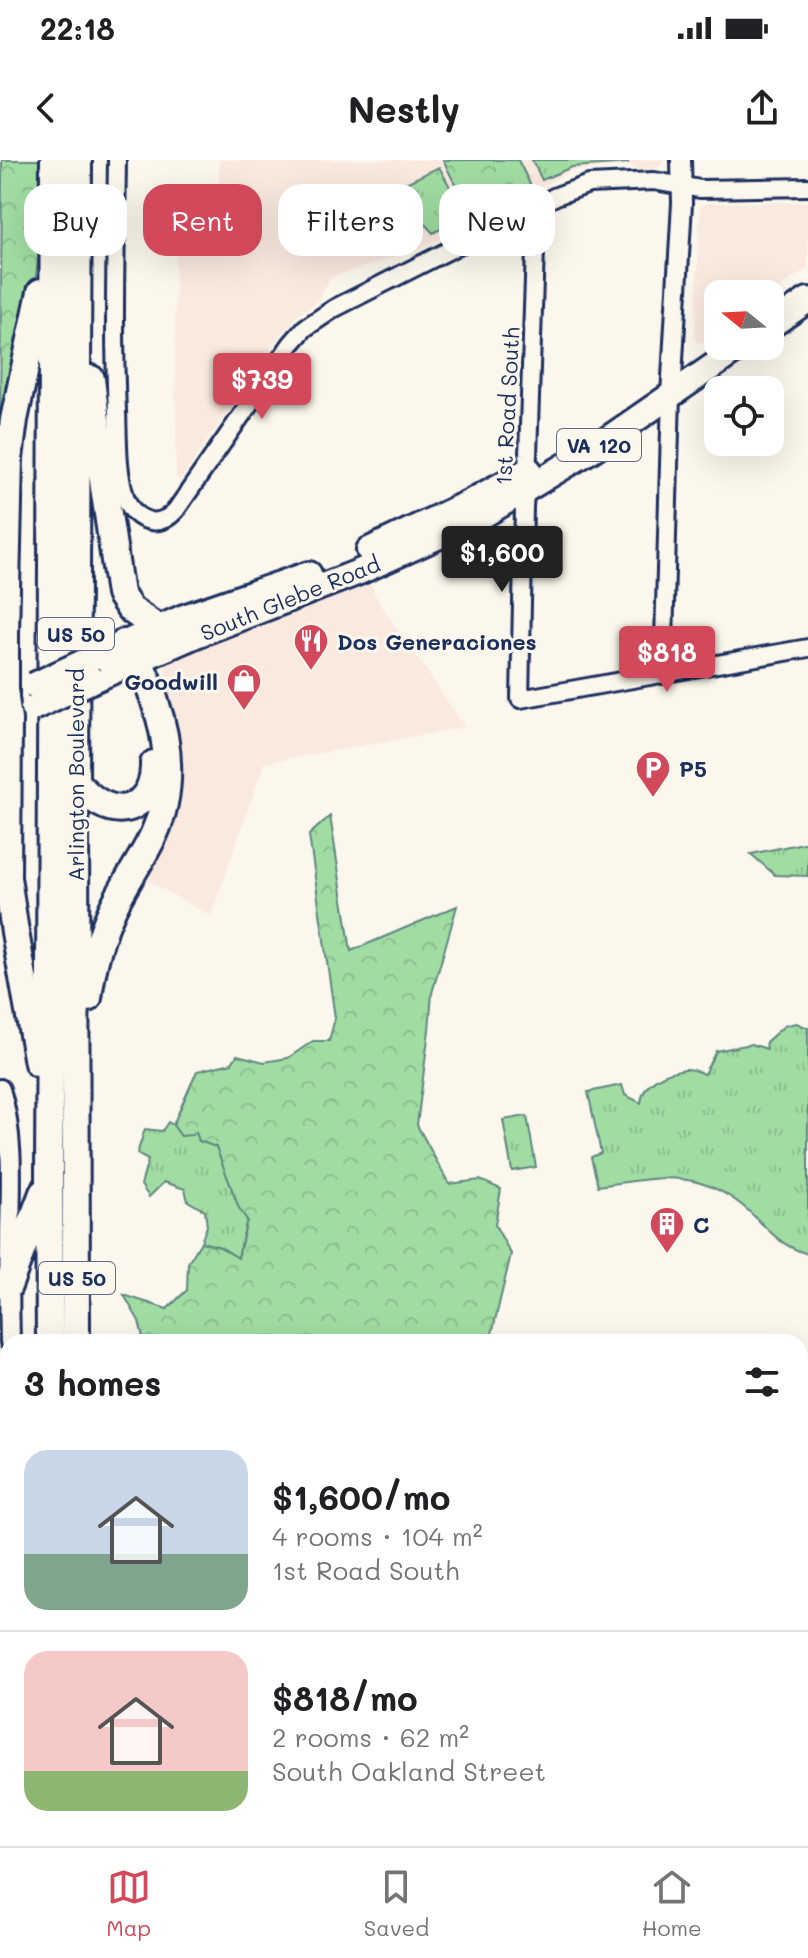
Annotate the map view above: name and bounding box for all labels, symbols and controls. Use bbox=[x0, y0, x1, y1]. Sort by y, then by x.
text: 22:18 bbox=[40, 8, 115, 48]
text: Nestly bbox=[348, 85, 460, 132]
icon: back bbox=[24, 86, 68, 130]
icon: share bbox=[740, 86, 784, 130]
chip: Buy bbox=[24, 184, 127, 256]
chip: Rent bbox=[143, 184, 262, 256]
chip: Filters bbox=[278, 184, 423, 256]
chip: New bbox=[439, 184, 555, 256]
north arrow bbox=[704, 280, 784, 360]
map controls bbox=[704, 280, 784, 456]
street label: 1st Road South bbox=[488, 326, 526, 486]
pin: $739 bbox=[215, 353, 309, 421]
text: $739 bbox=[231, 362, 293, 396]
button: locate bbox=[704, 376, 784, 456]
road number: VA 120 bbox=[557, 429, 641, 461]
pin: $1,600 bbox=[437, 526, 567, 594]
text: $1,600 bbox=[460, 535, 544, 569]
street label: South Glebe Road bbox=[196, 549, 384, 647]
road number: US 50 bbox=[38, 618, 114, 650]
restaurant icon: Dos Generaciones bbox=[292, 622, 330, 672]
pin: $818 bbox=[620, 626, 714, 694]
place label: Dos Generaciones bbox=[337, 627, 537, 656]
text: $818 bbox=[637, 635, 697, 669]
shop icon: Goodwill bbox=[225, 662, 263, 712]
place label: Goodwill bbox=[124, 667, 218, 696]
street label: Arlington Boulevard bbox=[61, 668, 90, 882]
parking icon: P5 bbox=[634, 749, 672, 799]
place label: P5 bbox=[679, 754, 707, 783]
building icon: C bbox=[648, 1205, 686, 1255]
place label: C bbox=[693, 1210, 709, 1239]
road number: US 50 bbox=[39, 1262, 115, 1294]
text: 3 homes bbox=[24, 1360, 161, 1405]
icon: filters bbox=[740, 1360, 784, 1404]
text: $1,600/mo bbox=[272, 1474, 450, 1519]
icon: home bbox=[88, 1482, 184, 1578]
text: 4 rooms · 104 m² bbox=[272, 1519, 483, 1553]
text: 1st Road South bbox=[272, 1553, 460, 1587]
text: $818/mo bbox=[272, 1675, 418, 1720]
icon: home bbox=[88, 1683, 184, 1779]
text: 2 rooms · 62 m² bbox=[272, 1720, 469, 1754]
text: South Oakland Street bbox=[272, 1754, 546, 1788]
tab: Map bbox=[106, 1865, 151, 1942]
tab: Saved bbox=[364, 1865, 429, 1942]
tab: Home bbox=[642, 1865, 702, 1942]

